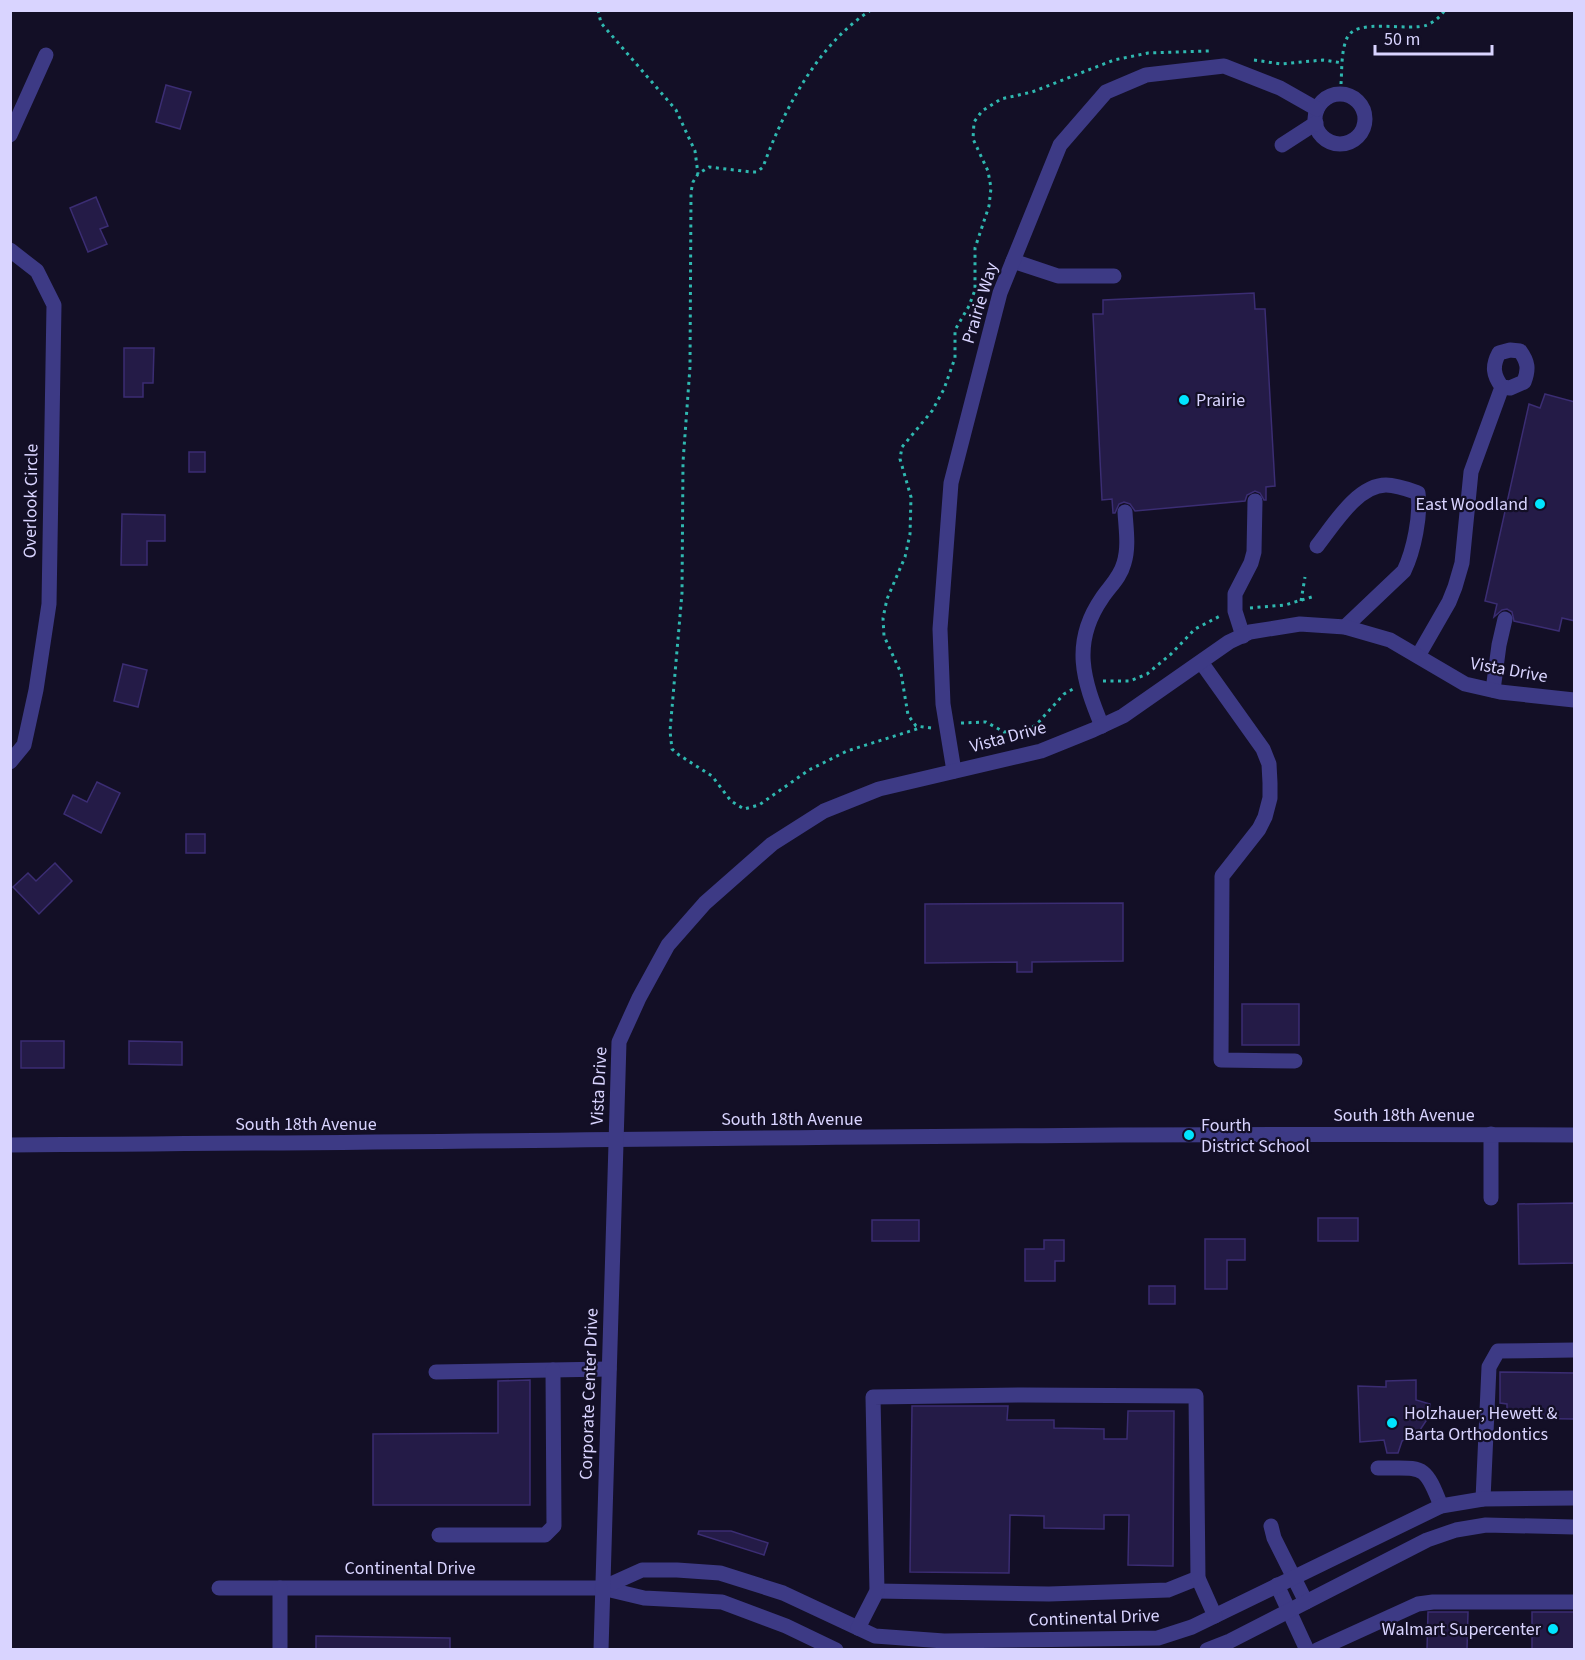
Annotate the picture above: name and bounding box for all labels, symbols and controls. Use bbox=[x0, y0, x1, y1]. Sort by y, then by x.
scale bar bbox=[1375, 18, 1492, 56]
text: 50 m bbox=[1384, 27, 1420, 52]
street label: Prairie Way bbox=[956, 259, 1004, 347]
place label: Prairie bbox=[1196, 388, 1245, 413]
marker: Prairie bbox=[1177, 393, 1191, 407]
street label: Overlook Circle bbox=[18, 443, 44, 558]
place label: East Woodland bbox=[1415, 492, 1528, 517]
marker: East Woodland bbox=[1533, 497, 1547, 511]
street label: Vista Drive bbox=[1468, 651, 1550, 689]
street label: Vista Drive bbox=[967, 715, 1049, 759]
street label: Vista Drive bbox=[584, 1046, 614, 1126]
street label: South 18th Avenue bbox=[1333, 1103, 1475, 1128]
street label: South 18th Avenue bbox=[721, 1107, 863, 1132]
street label: South 18th Avenue bbox=[235, 1112, 377, 1137]
place label: Fourth District School bbox=[1201, 1113, 1310, 1159]
marker: Fourth District School bbox=[1182, 1128, 1196, 1142]
street label: Corporate Center Drive bbox=[574, 1308, 604, 1480]
place label: Holzhauer, Hewett & Barta Orthodontics bbox=[1404, 1401, 1557, 1447]
marker: Holzhauer, Hewett & Barta Orthodontics bbox=[1385, 1416, 1399, 1430]
street label: Continental Drive bbox=[345, 1556, 476, 1581]
street label: Continental Drive bbox=[1028, 1603, 1160, 1633]
place label: Walmart Supercenter bbox=[1382, 1617, 1542, 1642]
marker: Walmart Supercenter bbox=[1546, 1622, 1560, 1636]

